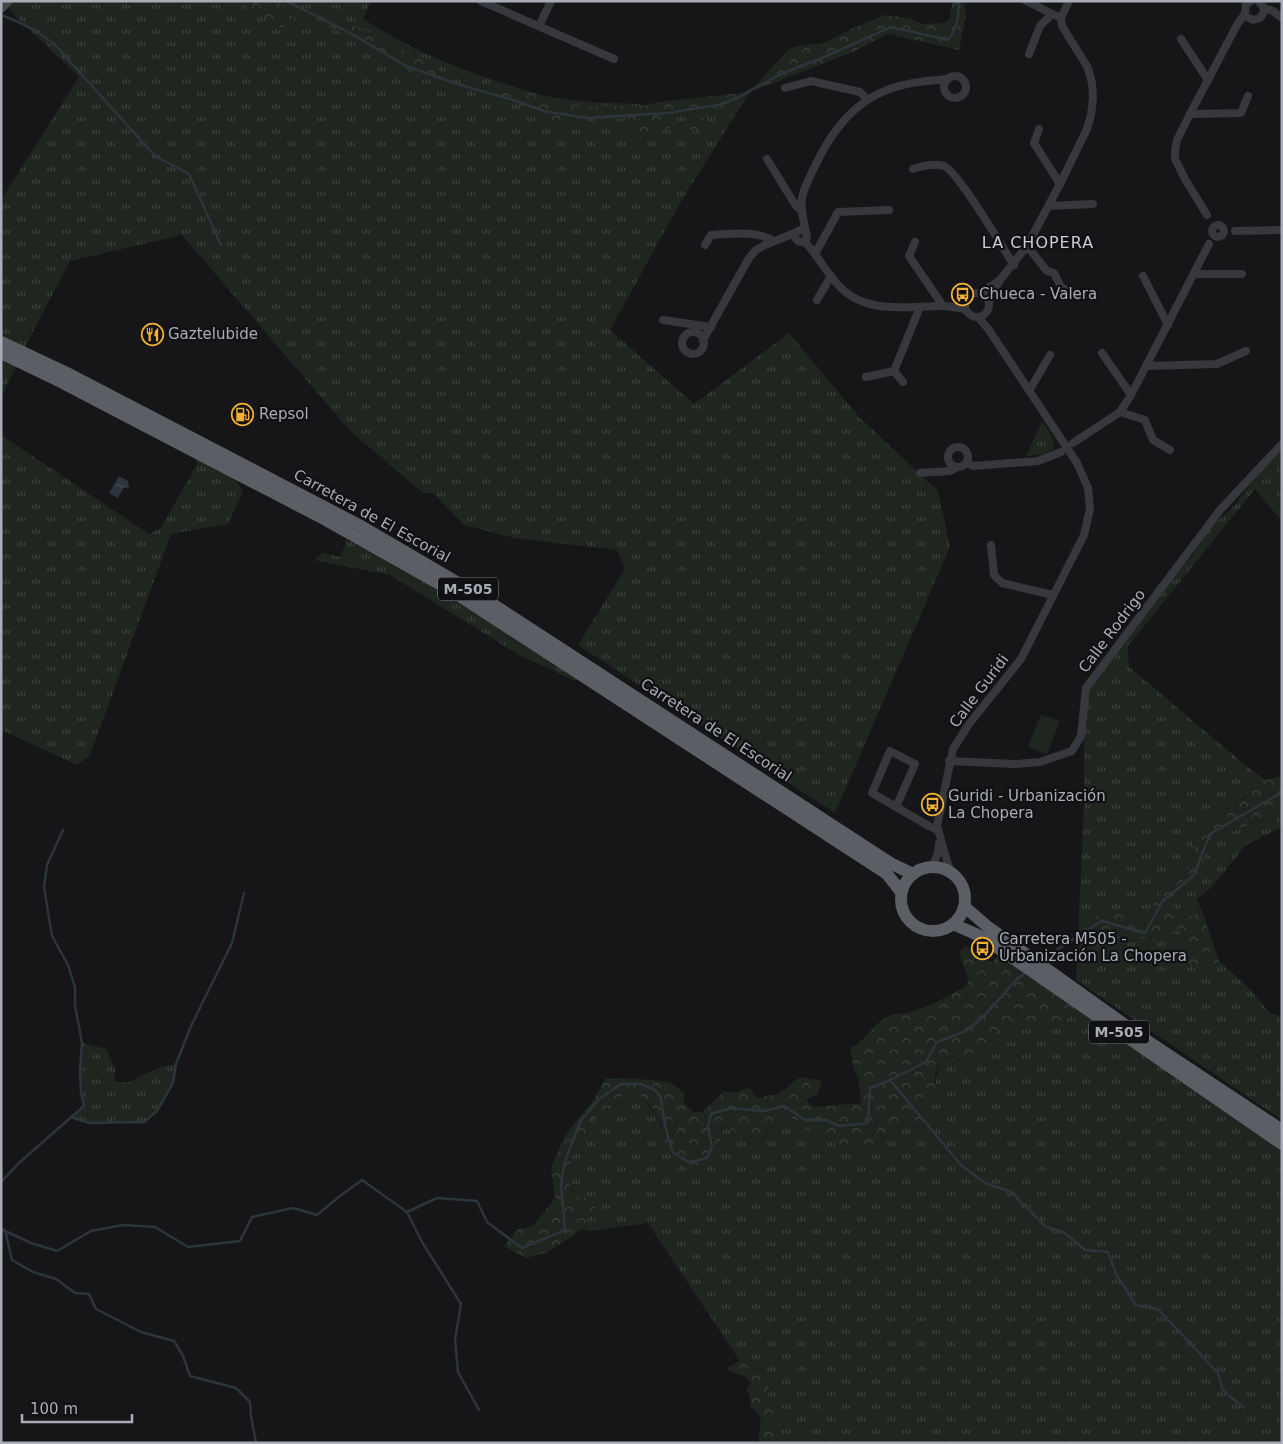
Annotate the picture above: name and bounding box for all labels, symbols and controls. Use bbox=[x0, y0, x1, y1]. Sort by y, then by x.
district label: LA CHOPERA bbox=[982, 233, 1094, 252]
bus stop icon: Chueca - Valera bbox=[951, 282, 975, 306]
place label: Chueca - Valera bbox=[979, 285, 1097, 303]
restaurant icon: Gaztelubide bbox=[140, 322, 164, 346]
place label: Gaztelubide bbox=[168, 325, 258, 343]
fuel station icon: Repsol bbox=[231, 402, 255, 426]
place label: Repsol bbox=[259, 405, 309, 423]
street label: Carretera de El Escorial bbox=[291, 465, 453, 567]
road number: M-505 bbox=[438, 578, 498, 600]
street label: Calle Rodrigo bbox=[1075, 586, 1149, 676]
street label: Calle Guridi bbox=[946, 651, 1012, 731]
street label: Carretera de El Escorial bbox=[637, 674, 795, 786]
place label: Guridi - Urbanización La Chopera bbox=[948, 787, 1106, 822]
bus stop icon: Guridi - Urbanización La Chopera bbox=[920, 793, 944, 817]
place label: Carretera M505 - Urbanización La Chopera bbox=[999, 930, 1187, 965]
bus stop icon: Carretera M505 - Urbanización La Chopera bbox=[971, 936, 995, 960]
road number: M-505 bbox=[1089, 1020, 1149, 1044]
scale bar bbox=[22, 1392, 132, 1424]
text: 100 m bbox=[30, 1400, 78, 1418]

